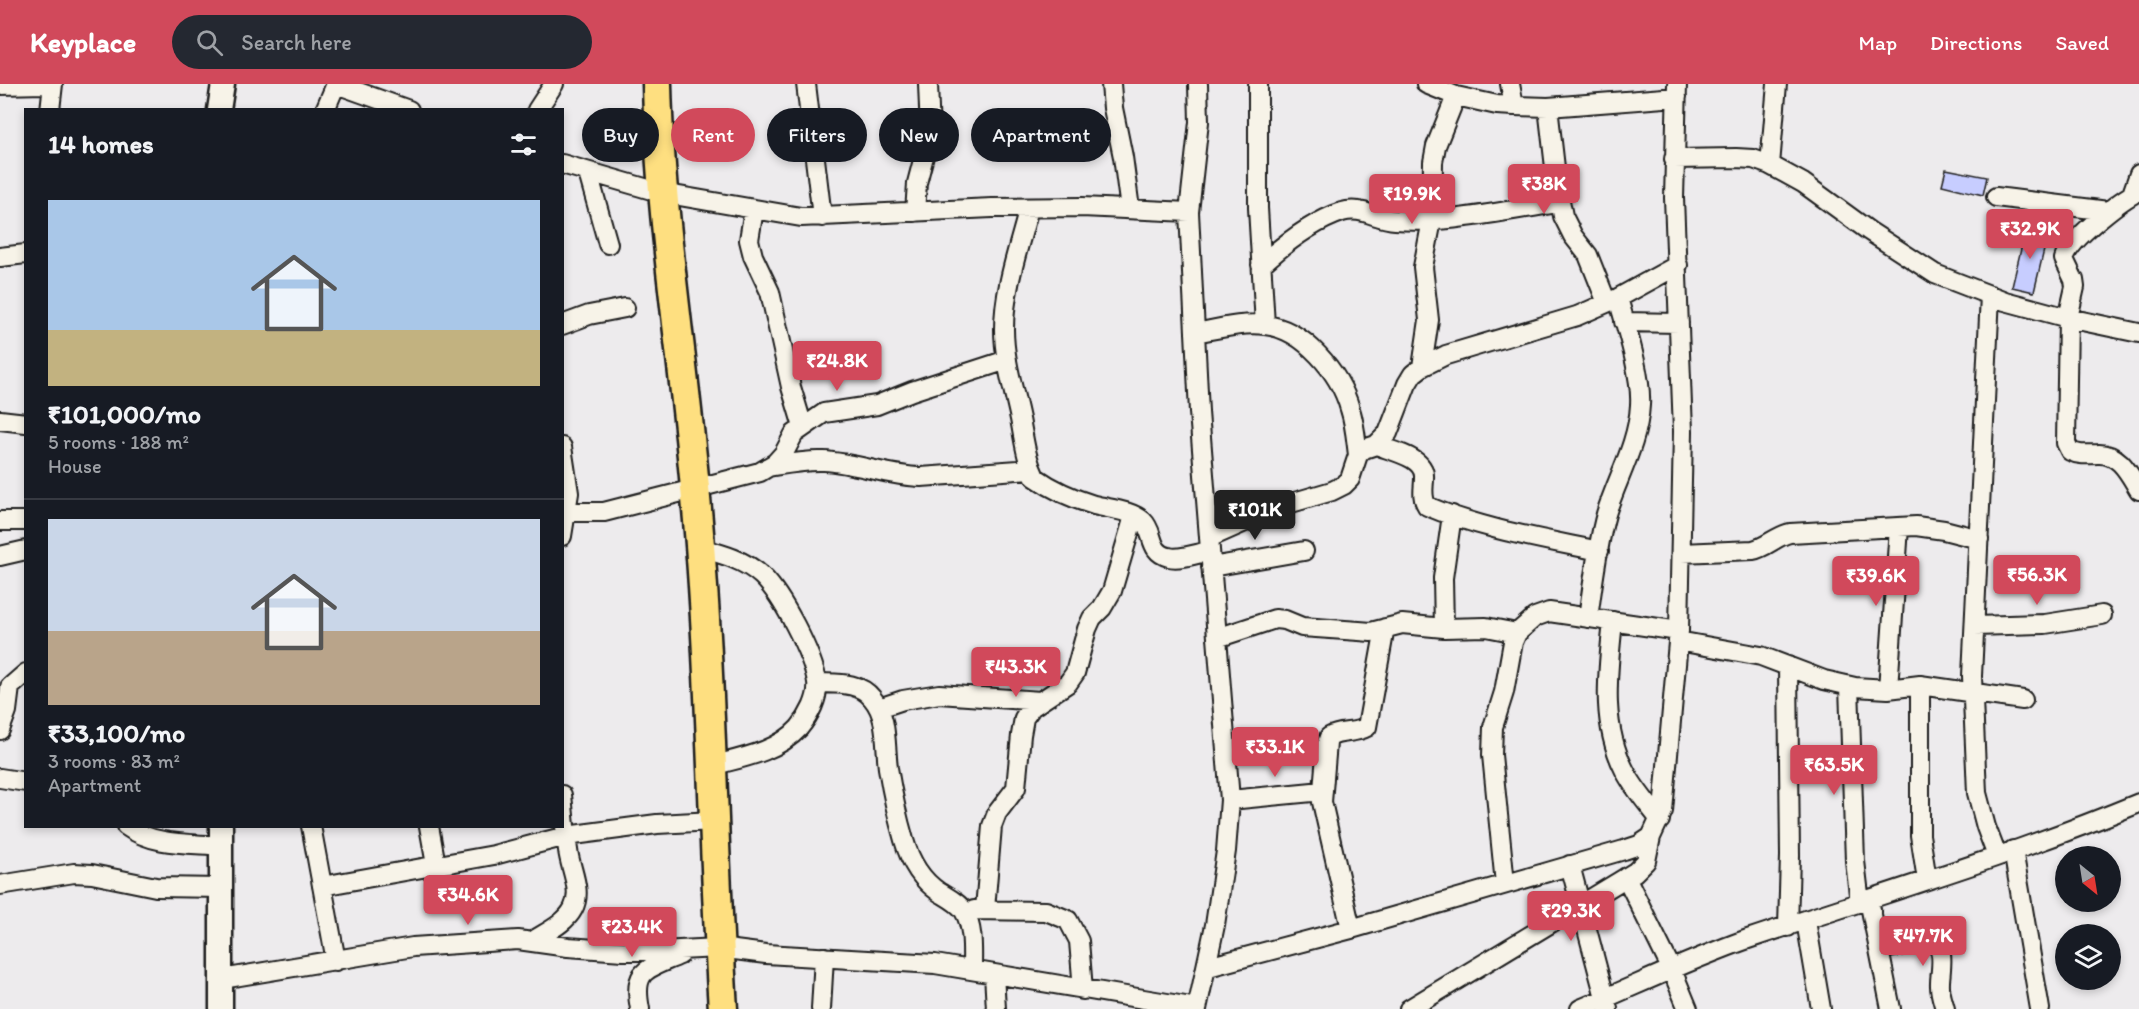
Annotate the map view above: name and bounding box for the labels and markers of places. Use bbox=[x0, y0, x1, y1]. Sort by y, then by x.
pin: ₹38K bbox=[1508, 164, 1580, 215]
pin: ₹19.9K bbox=[1363, 174, 1461, 225]
pin: ₹32.9K bbox=[1981, 209, 2079, 260]
pin: ₹24.8K bbox=[788, 341, 886, 392]
pin: ₹101K bbox=[1213, 490, 1297, 541]
pin: ₹56.3K bbox=[1988, 555, 2086, 606]
pin: ₹39.6K bbox=[1827, 556, 1925, 607]
pin: ₹43.3K bbox=[967, 647, 1065, 698]
pin: ₹33.1K bbox=[1226, 727, 1324, 778]
pin: ₹63.5K bbox=[1785, 745, 1883, 796]
pin: ₹34.6K bbox=[419, 875, 517, 926]
pin: ₹29.3K bbox=[1522, 891, 1620, 942]
pin: ₹23.4K bbox=[583, 907, 681, 958]
pin: ₹47.7K bbox=[1874, 916, 1972, 967]

